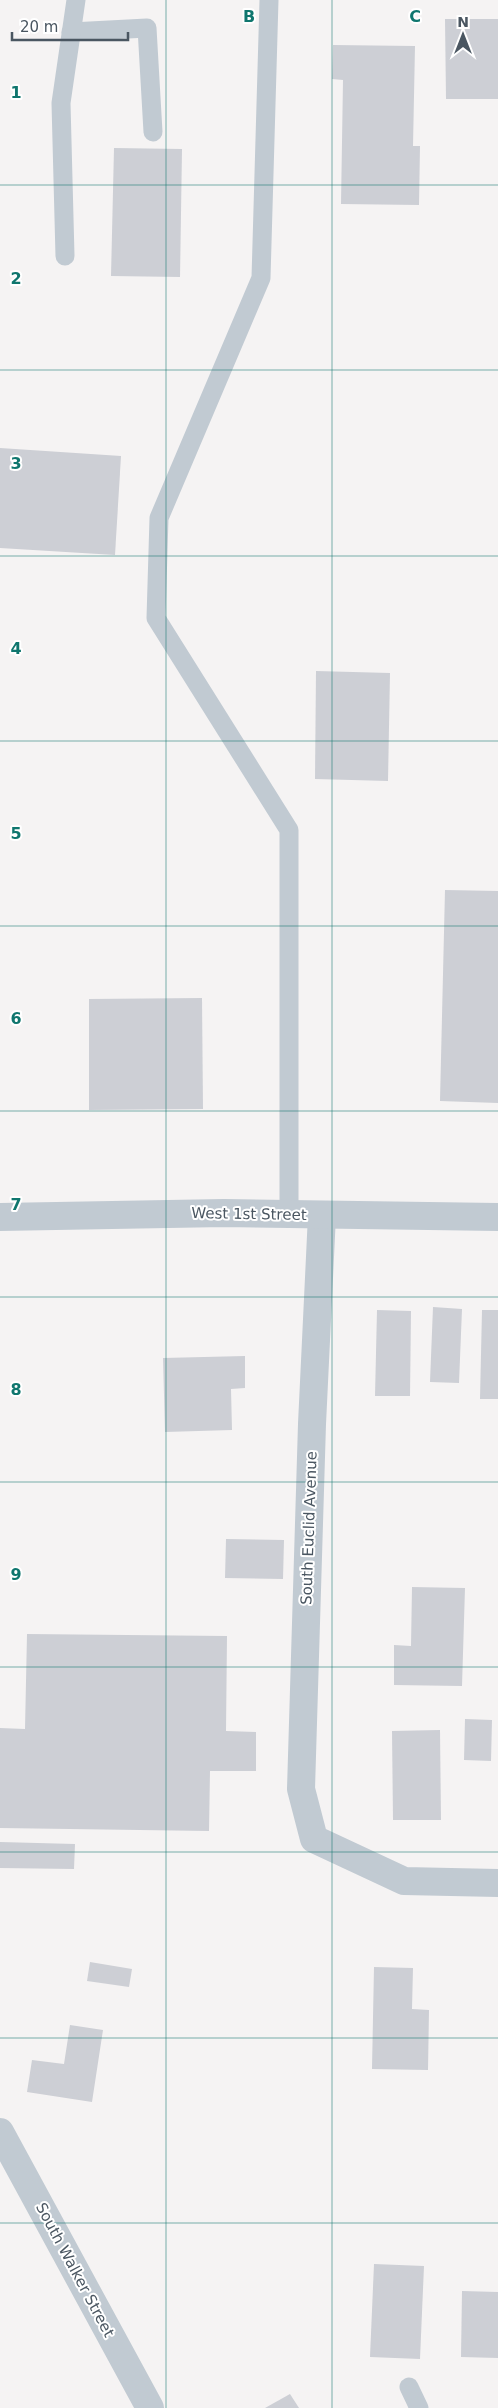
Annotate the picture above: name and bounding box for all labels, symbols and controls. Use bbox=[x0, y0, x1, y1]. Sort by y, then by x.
text: B bbox=[243, 7, 255, 26]
text: C bbox=[409, 7, 421, 26]
scale bar bbox=[12, 10, 129, 42]
north arrow bbox=[438, 10, 488, 60]
text: N bbox=[457, 14, 469, 30]
text: 20 m bbox=[20, 18, 58, 36]
text: 1 bbox=[10, 83, 22, 102]
text: 2 bbox=[10, 269, 22, 288]
text: 3 bbox=[10, 454, 22, 473]
text: 4 bbox=[10, 639, 22, 658]
text: 5 bbox=[10, 824, 22, 843]
text: 6 bbox=[10, 1009, 22, 1028]
text: 7 bbox=[10, 1195, 22, 1214]
street label: West 1st Street bbox=[191, 1204, 307, 1224]
text: 8 bbox=[10, 1380, 22, 1399]
street label: South Euclid Avenue bbox=[297, 1451, 321, 1605]
text: 9 bbox=[10, 1565, 22, 1584]
street label: South Walker Street bbox=[32, 2200, 118, 2340]

